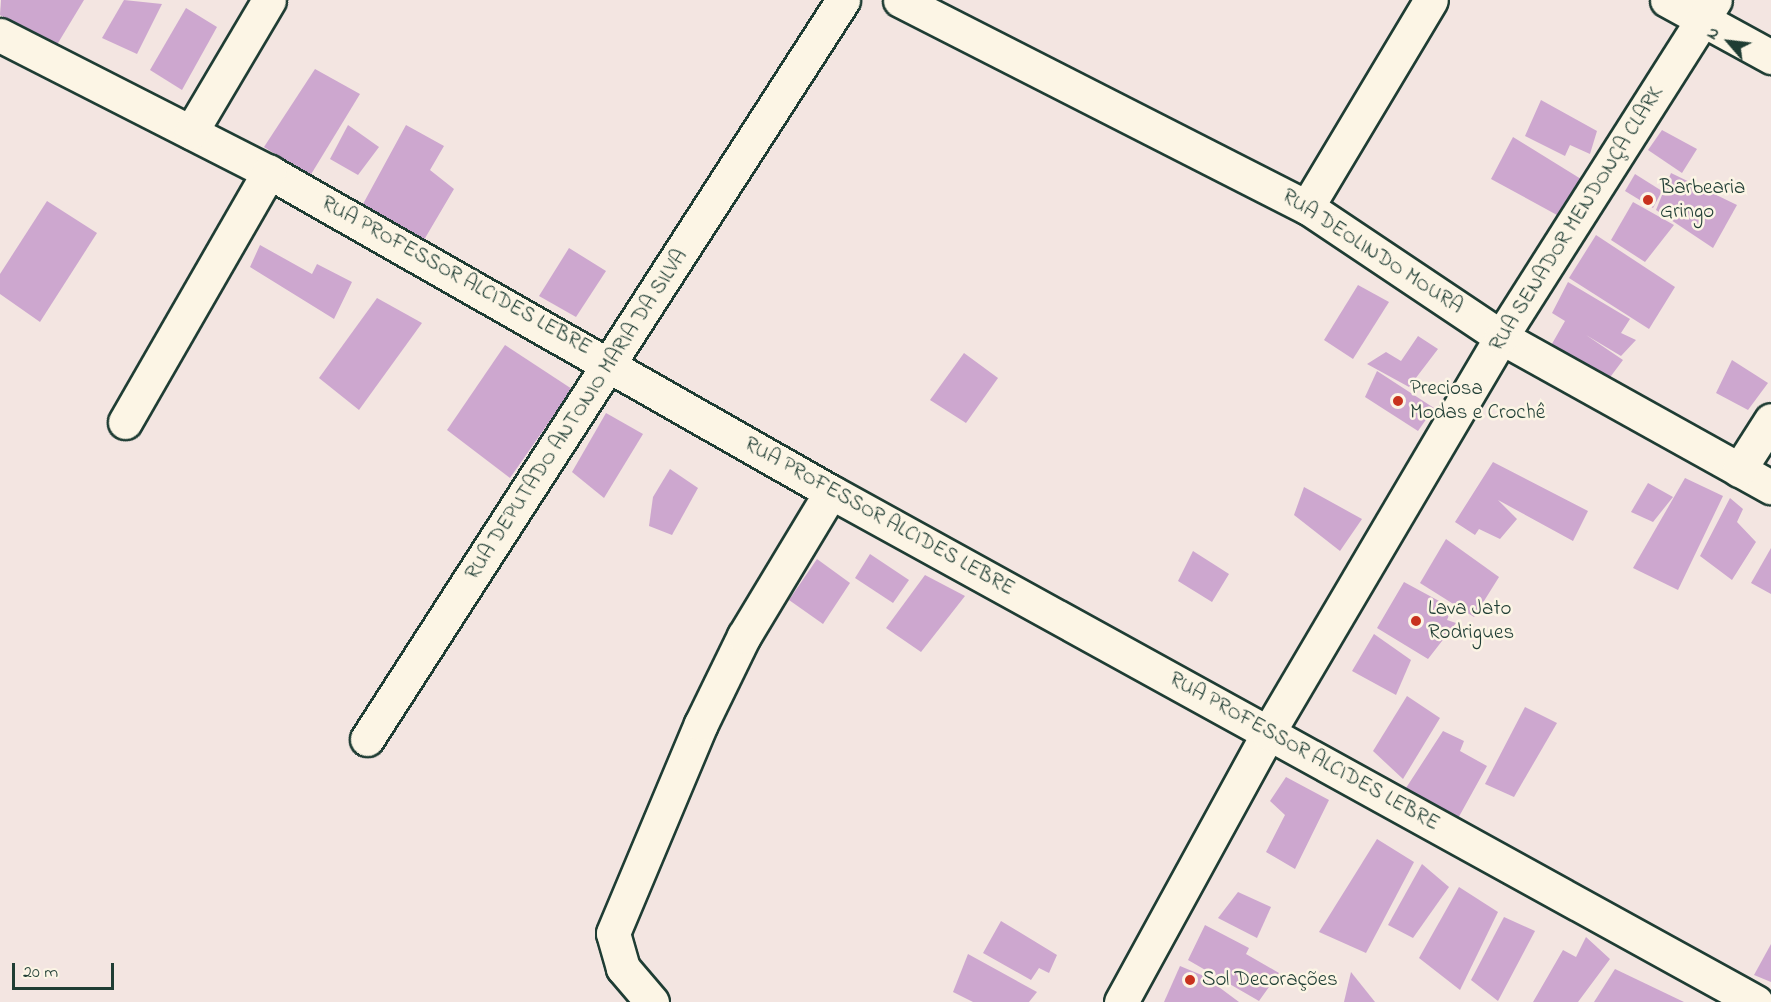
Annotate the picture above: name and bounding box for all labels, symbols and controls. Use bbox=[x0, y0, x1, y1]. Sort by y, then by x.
north arrow bbox=[1699, 12, 1759, 72]
text: N bbox=[1700, 23, 1726, 44]
street label: RUA SENADOR MENDONÇA CLARK bbox=[1485, 82, 1669, 356]
place label: Barbearia Gringo bbox=[1660, 175, 1745, 225]
street label: RUA DEOLINDO MOURA bbox=[1277, 184, 1467, 320]
street label: RUA PROFESSOR ALCIDES LEBRE bbox=[317, 191, 595, 361]
marker: Barbearia Gringo bbox=[1641, 193, 1655, 207]
street label: RUA DEPUTADO ANTONIO MARIA DA SILVA bbox=[461, 245, 693, 585]
place label: Preciosa Modas e Crochê bbox=[1410, 376, 1545, 426]
marker: Preciosa Modas e Crochê bbox=[1391, 394, 1405, 408]
street label: RUA PROFESSOR ALCIDES LEBRE bbox=[740, 432, 1018, 602]
place label: Lava Jato Rodrigues bbox=[1428, 596, 1514, 646]
marker: Lava Jato Rodrigues bbox=[1409, 614, 1423, 628]
street label: RUA PROFESSOR ALCIDES LEBRE bbox=[1165, 667, 1443, 837]
scale bar bbox=[15, 951, 117, 989]
text: 20 m bbox=[23, 960, 58, 986]
place label: Sol Decorações bbox=[1202, 967, 1338, 993]
marker: Sol Decorações bbox=[1183, 973, 1197, 987]

